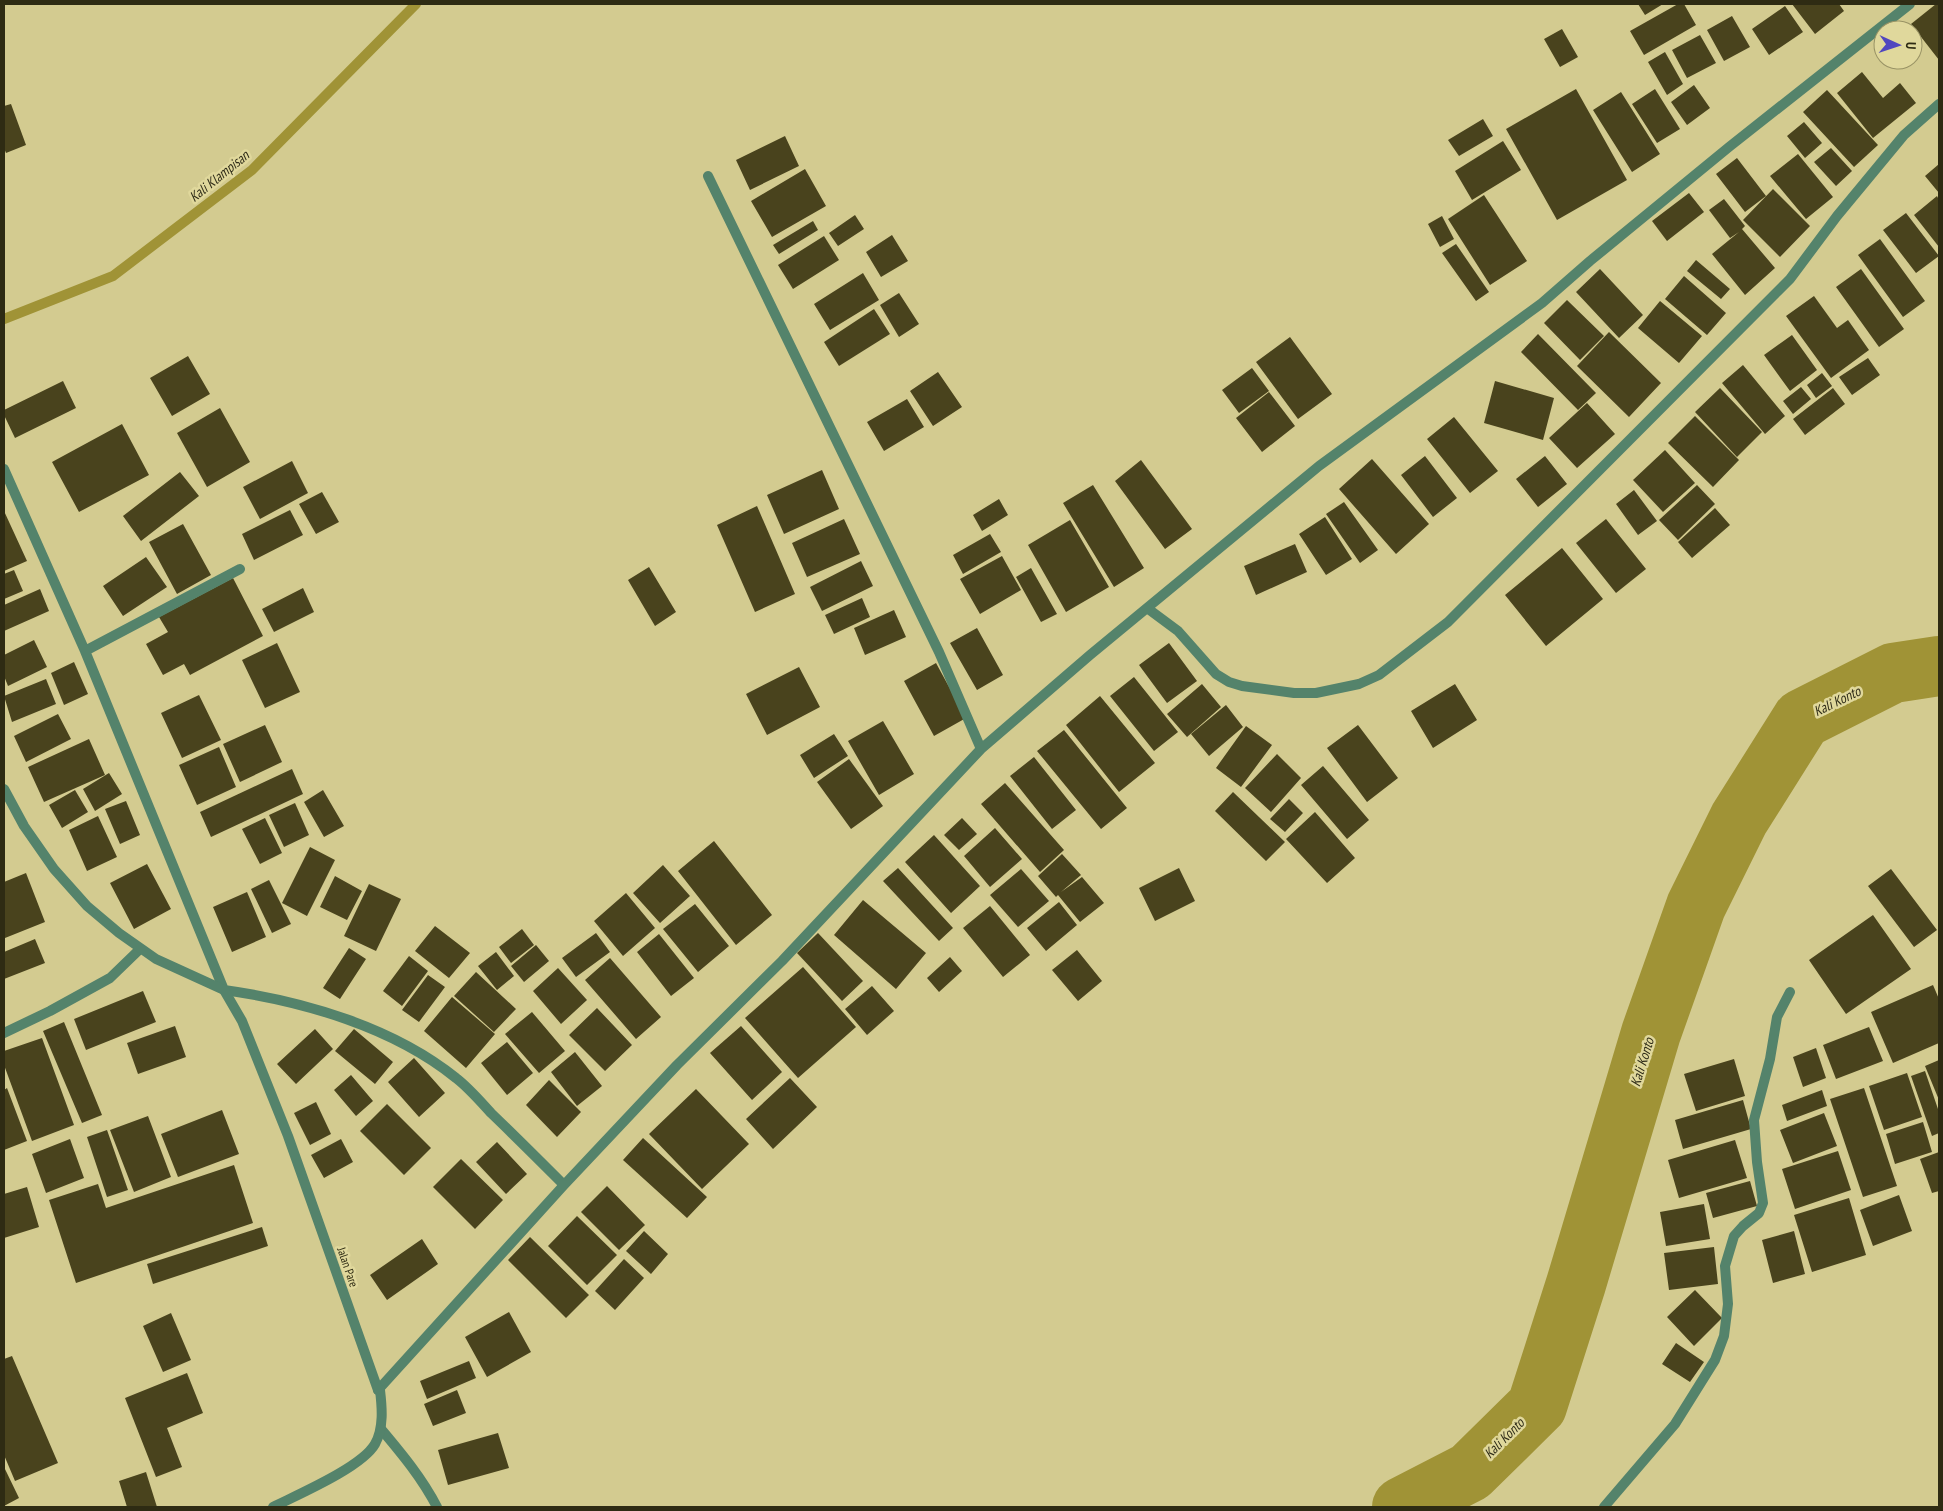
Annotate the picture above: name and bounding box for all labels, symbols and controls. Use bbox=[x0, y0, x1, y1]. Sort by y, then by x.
north arrow bbox=[1873, 20, 1923, 70]
text: U bbox=[1902, 42, 1920, 50]
water label: Kali Klampisan bbox=[185, 146, 253, 206]
water label: Kali Konto bbox=[1811, 682, 1864, 720]
water label: Kali Konto bbox=[1626, 1035, 1658, 1088]
street label: Jalan Pare bbox=[334, 1244, 362, 1289]
water label: Kali Konto bbox=[1480, 1413, 1529, 1462]

